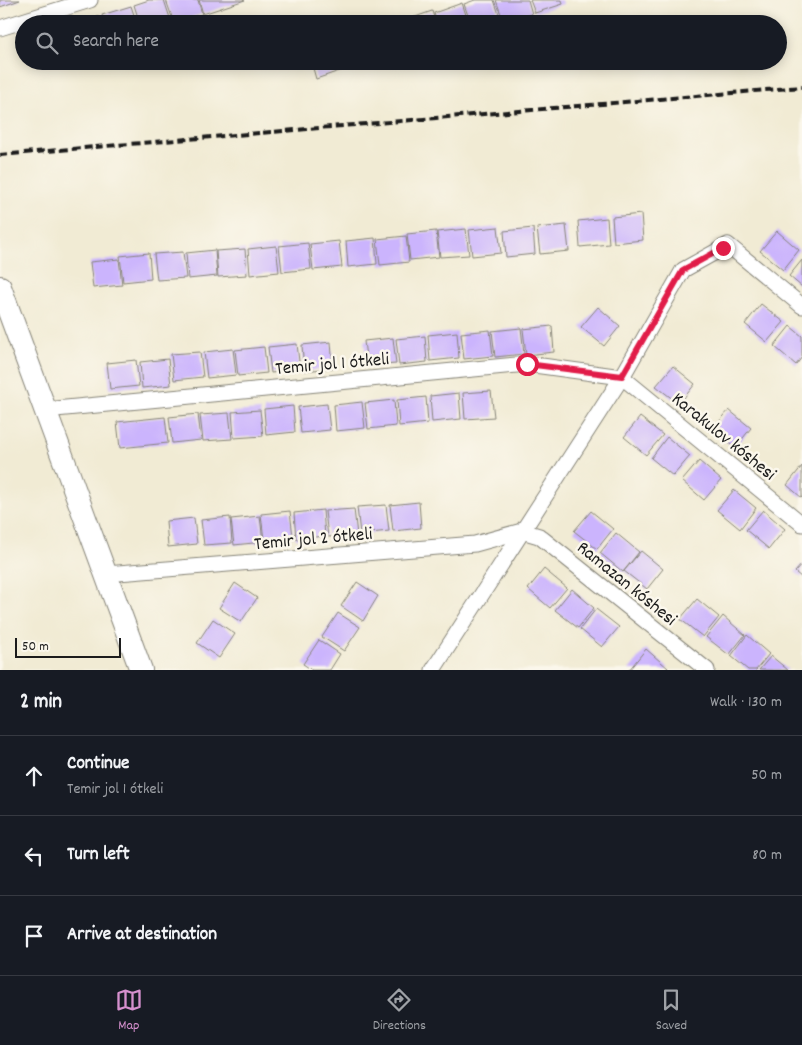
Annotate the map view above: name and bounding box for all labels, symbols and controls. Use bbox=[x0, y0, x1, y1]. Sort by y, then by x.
search box bbox=[15, 15, 787, 70]
icon: search bbox=[33, 29, 61, 57]
text: Search here bbox=[73, 29, 159, 56]
route end bbox=[712, 237, 735, 260]
street label: Temir jol 1 ótkeli bbox=[274, 347, 391, 384]
route start bbox=[516, 353, 539, 376]
street label: Karakulov kóshesi bbox=[665, 387, 781, 489]
street label: Temir jol 2 ótkeli bbox=[253, 522, 374, 559]
street label: Ramazan kóshesi bbox=[570, 536, 682, 634]
scale bar bbox=[15, 635, 121, 658]
text: 50 m bbox=[22, 637, 49, 657]
text: 2 min bbox=[20, 688, 62, 718]
text: Walk · 130 m bbox=[710, 691, 782, 714]
text: Continue bbox=[67, 751, 129, 778]
icon: ahead bbox=[20, 762, 48, 790]
text: 50 m bbox=[751, 764, 782, 787]
text: Temir jol 1 ótkeli bbox=[67, 778, 163, 801]
icon: left bbox=[20, 842, 48, 870]
text: Turn left bbox=[67, 842, 130, 869]
text: 80 m bbox=[752, 844, 782, 867]
icon: arrive bbox=[20, 922, 48, 950]
text: Arrive at destination bbox=[67, 922, 217, 949]
tab: Map bbox=[115, 986, 143, 1036]
tab: Directions bbox=[373, 986, 426, 1036]
tab: Saved bbox=[656, 986, 687, 1036]

